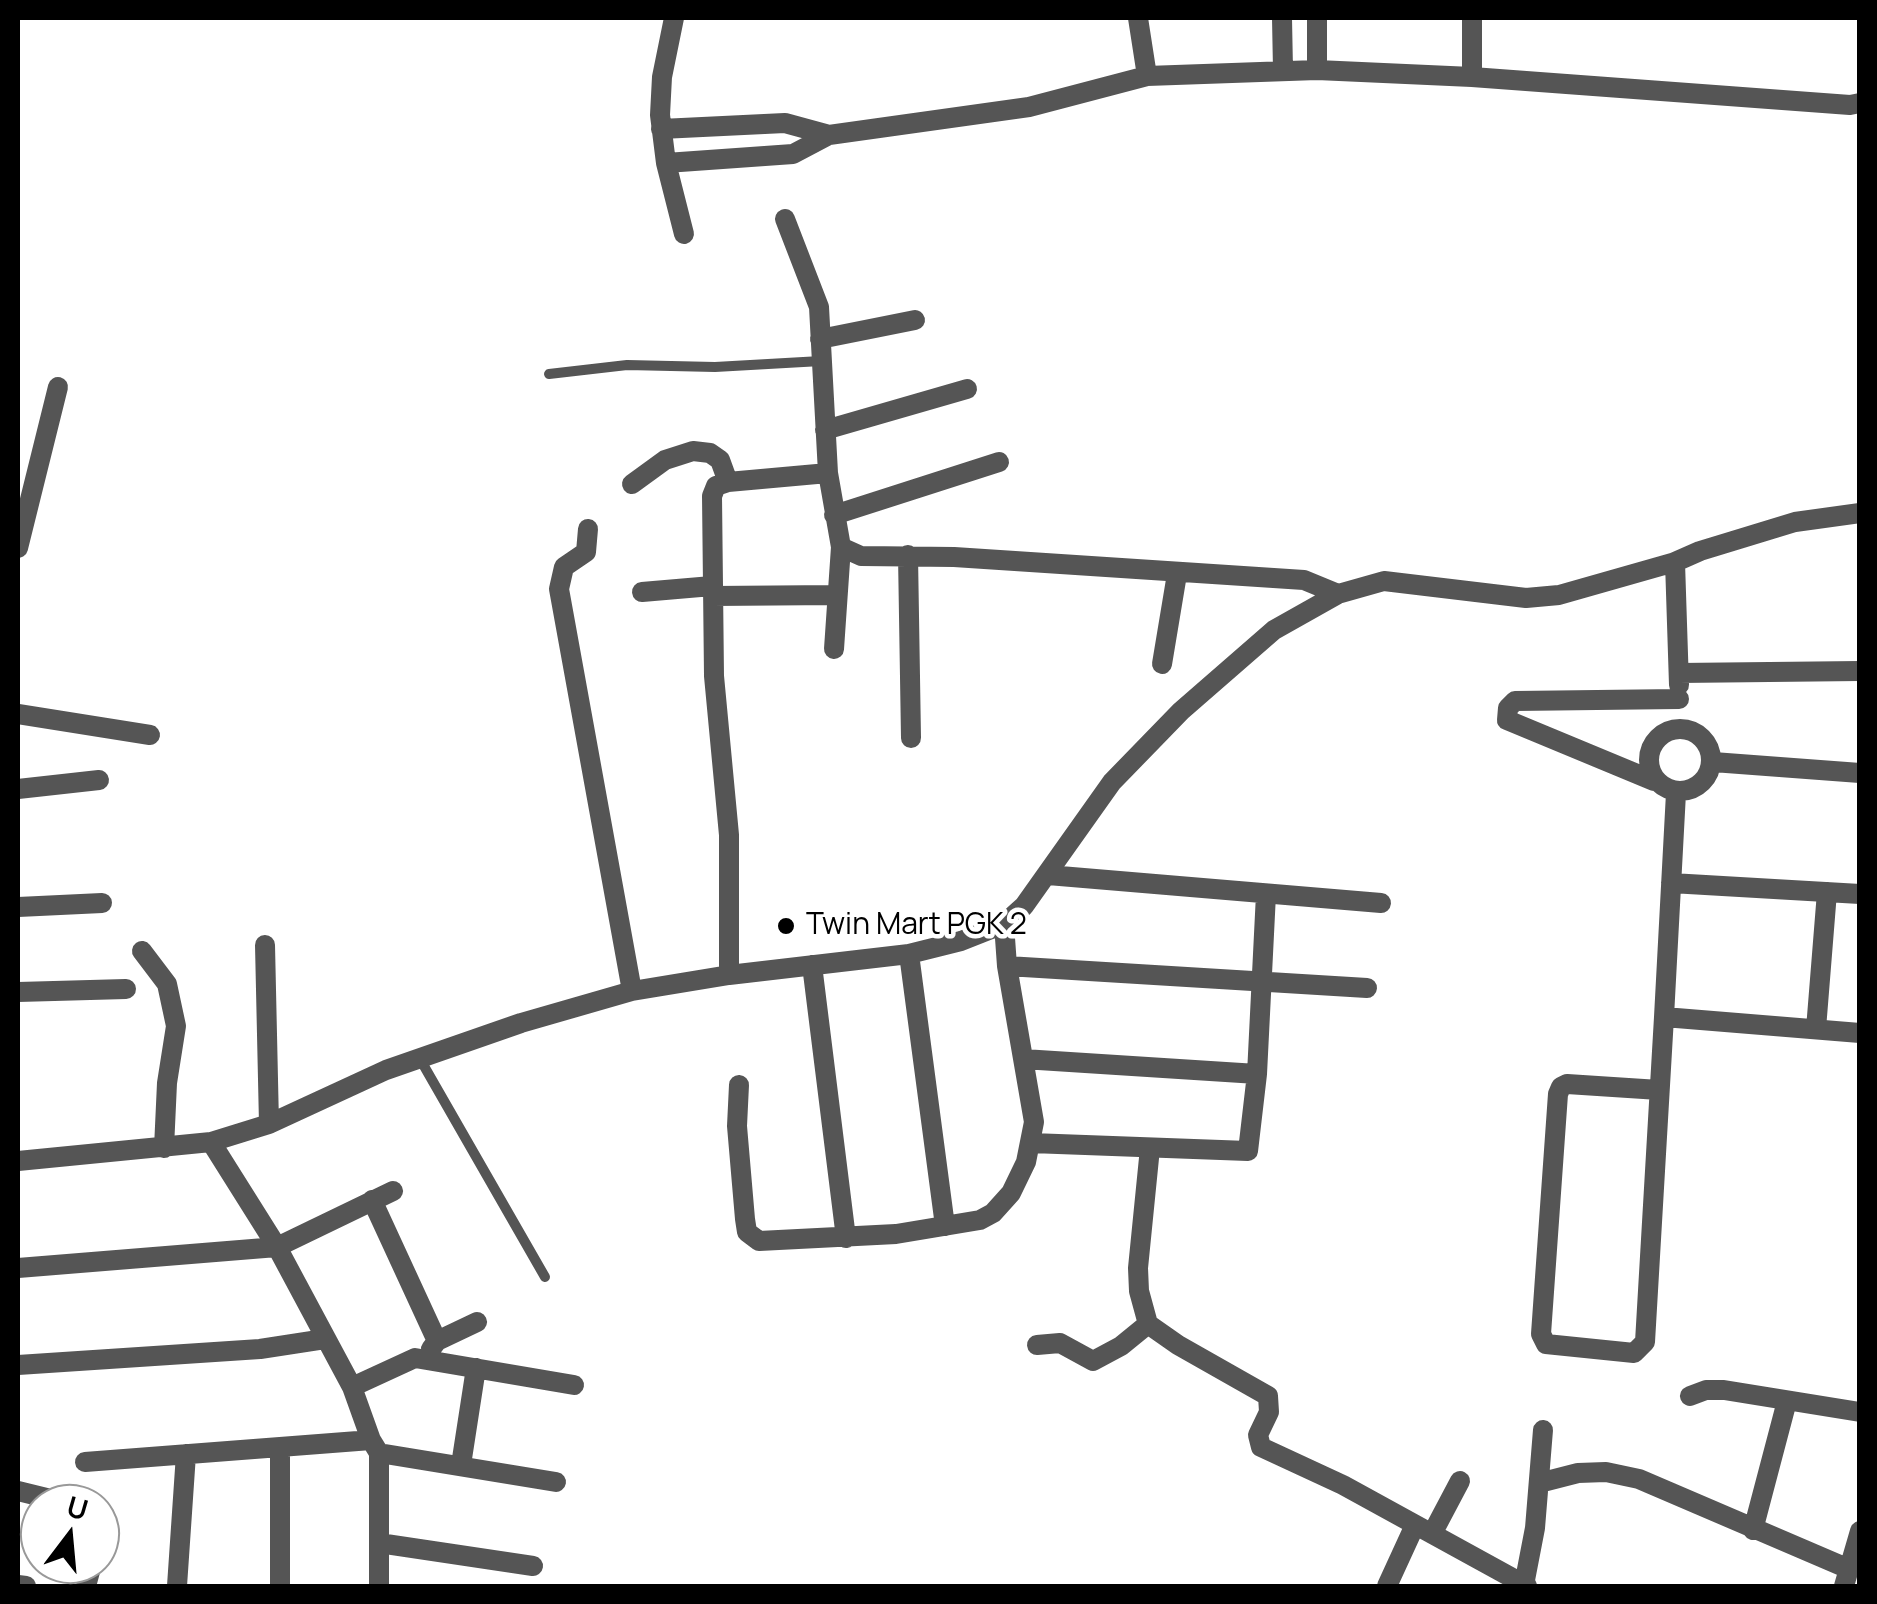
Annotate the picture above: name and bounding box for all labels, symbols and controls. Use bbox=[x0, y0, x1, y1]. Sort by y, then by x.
place label: Twin Mart PGK 2 bbox=[806, 908, 1027, 944]
marker: Twin Mart PGK 2 bbox=[775, 915, 797, 937]
north arrow bbox=[20, 1484, 120, 1584]
text: U bbox=[63, 1486, 93, 1528]

